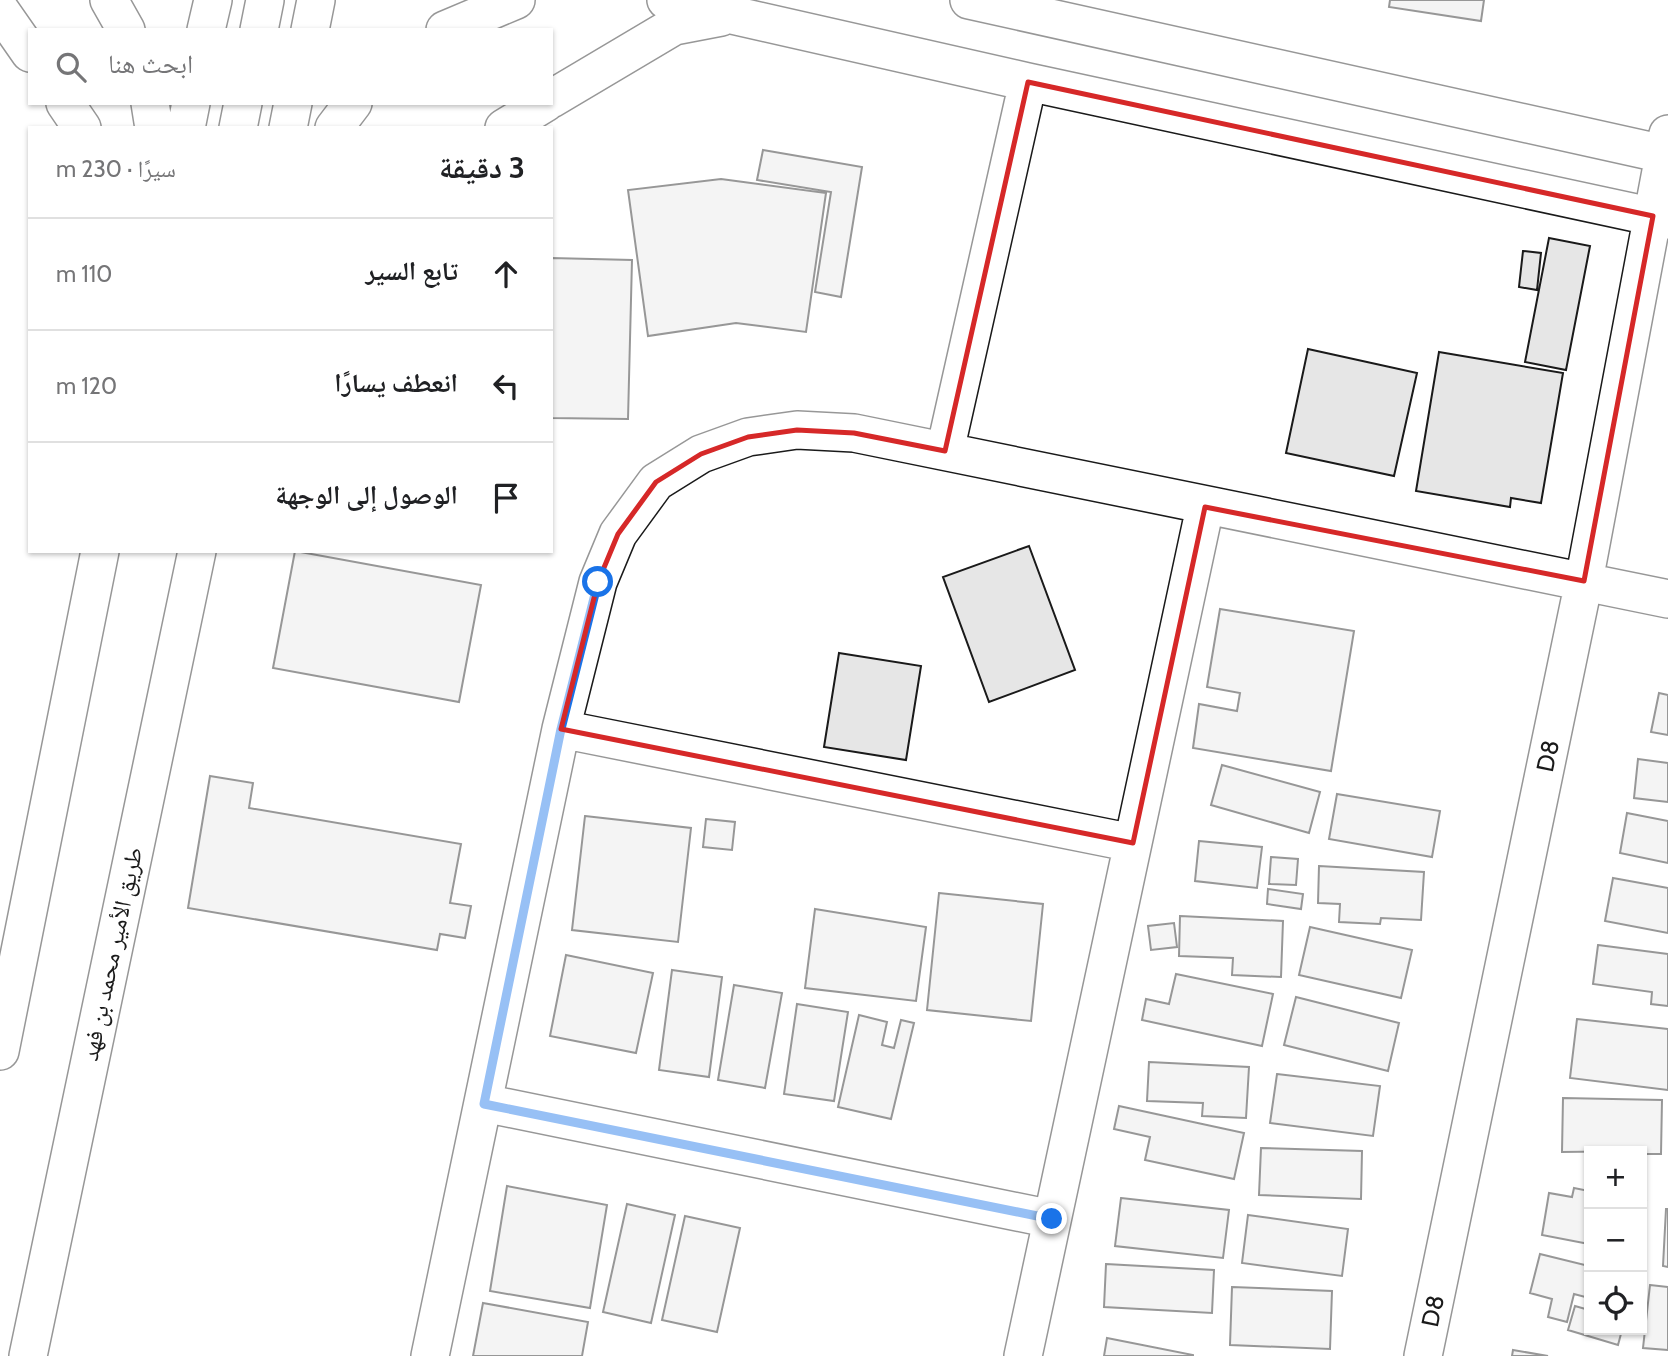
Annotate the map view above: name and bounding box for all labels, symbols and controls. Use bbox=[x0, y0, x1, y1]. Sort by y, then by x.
search box bbox=[28, 28, 553, 105]
icon: search bbox=[52, 48, 90, 86]
text: ابحث هنا bbox=[108, 48, 193, 80]
text: 3 دقيقة bbox=[439, 149, 525, 186]
text: سيرًا · 230 m bbox=[56, 155, 176, 183]
text: تابع السير bbox=[365, 255, 458, 287]
icon: ahead bbox=[487, 255, 525, 293]
text: 110 m bbox=[56, 260, 112, 288]
text: انعطف يسارًا bbox=[334, 367, 458, 399]
icon: left bbox=[487, 367, 525, 405]
text: 120 m bbox=[56, 372, 117, 400]
text: الوصول إلى الوجهة bbox=[275, 479, 458, 511]
icon: arrive bbox=[487, 479, 525, 517]
route start bbox=[582, 566, 613, 597]
street label: D8 bbox=[1530, 737, 1565, 775]
street label: طريق الأمير محمد بن فهد bbox=[75, 844, 148, 1063]
map controls bbox=[1584, 1146, 1647, 1335]
button: + bbox=[1584, 1146, 1647, 1209]
route end bbox=[1036, 1203, 1067, 1234]
button: − bbox=[1584, 1209, 1647, 1272]
button: locate bbox=[1584, 1272, 1647, 1335]
street label: D8 bbox=[1415, 1292, 1450, 1330]

